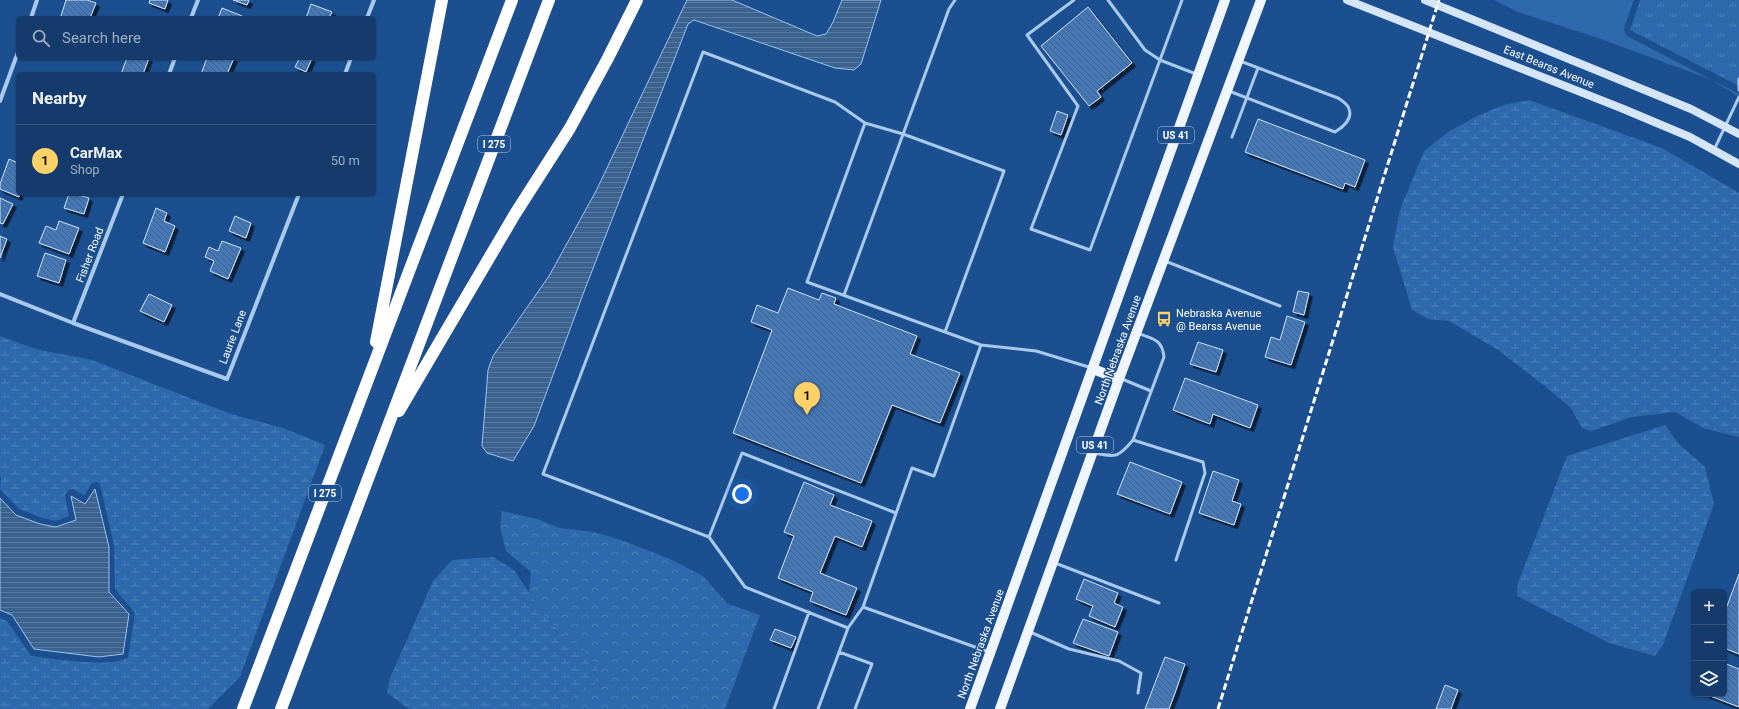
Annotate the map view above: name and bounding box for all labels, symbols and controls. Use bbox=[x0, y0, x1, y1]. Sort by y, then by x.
search box bbox=[16, 16, 376, 60]
icon: search bbox=[30, 27, 52, 49]
text: Search here bbox=[62, 29, 141, 47]
street label: East Bearss Avenue bbox=[1502, 43, 1596, 91]
text: Nearby bbox=[32, 88, 87, 108]
road number: US 41 bbox=[1158, 127, 1194, 143]
road number: I 275 bbox=[478, 136, 510, 152]
text: CarMax bbox=[70, 144, 122, 162]
text: 1 bbox=[41, 153, 49, 168]
text: 50 m bbox=[331, 153, 360, 168]
text: Shop bbox=[70, 162, 100, 177]
street label: Fisher Road bbox=[74, 226, 106, 284]
street label: North Nebraska Avenue bbox=[1092, 293, 1144, 407]
place label: Nebraska Avenue @ Bearss Avenue bbox=[1176, 307, 1261, 333]
street label: Laurie Lane bbox=[217, 308, 249, 366]
bus stop icon: Nebraska Avenue @ Bearss Avenue bbox=[1155, 310, 1173, 328]
pin: 1 bbox=[794, 382, 820, 415]
road number: US 41 bbox=[1077, 437, 1113, 453]
your location bbox=[732, 484, 752, 504]
road number: I 275 bbox=[309, 485, 341, 501]
street label: North Nebraska Avenue bbox=[955, 587, 1007, 701]
map controls bbox=[1691, 589, 1727, 697]
button: + bbox=[1691, 589, 1727, 625]
button: − bbox=[1691, 625, 1727, 661]
button: layers bbox=[1691, 661, 1727, 697]

